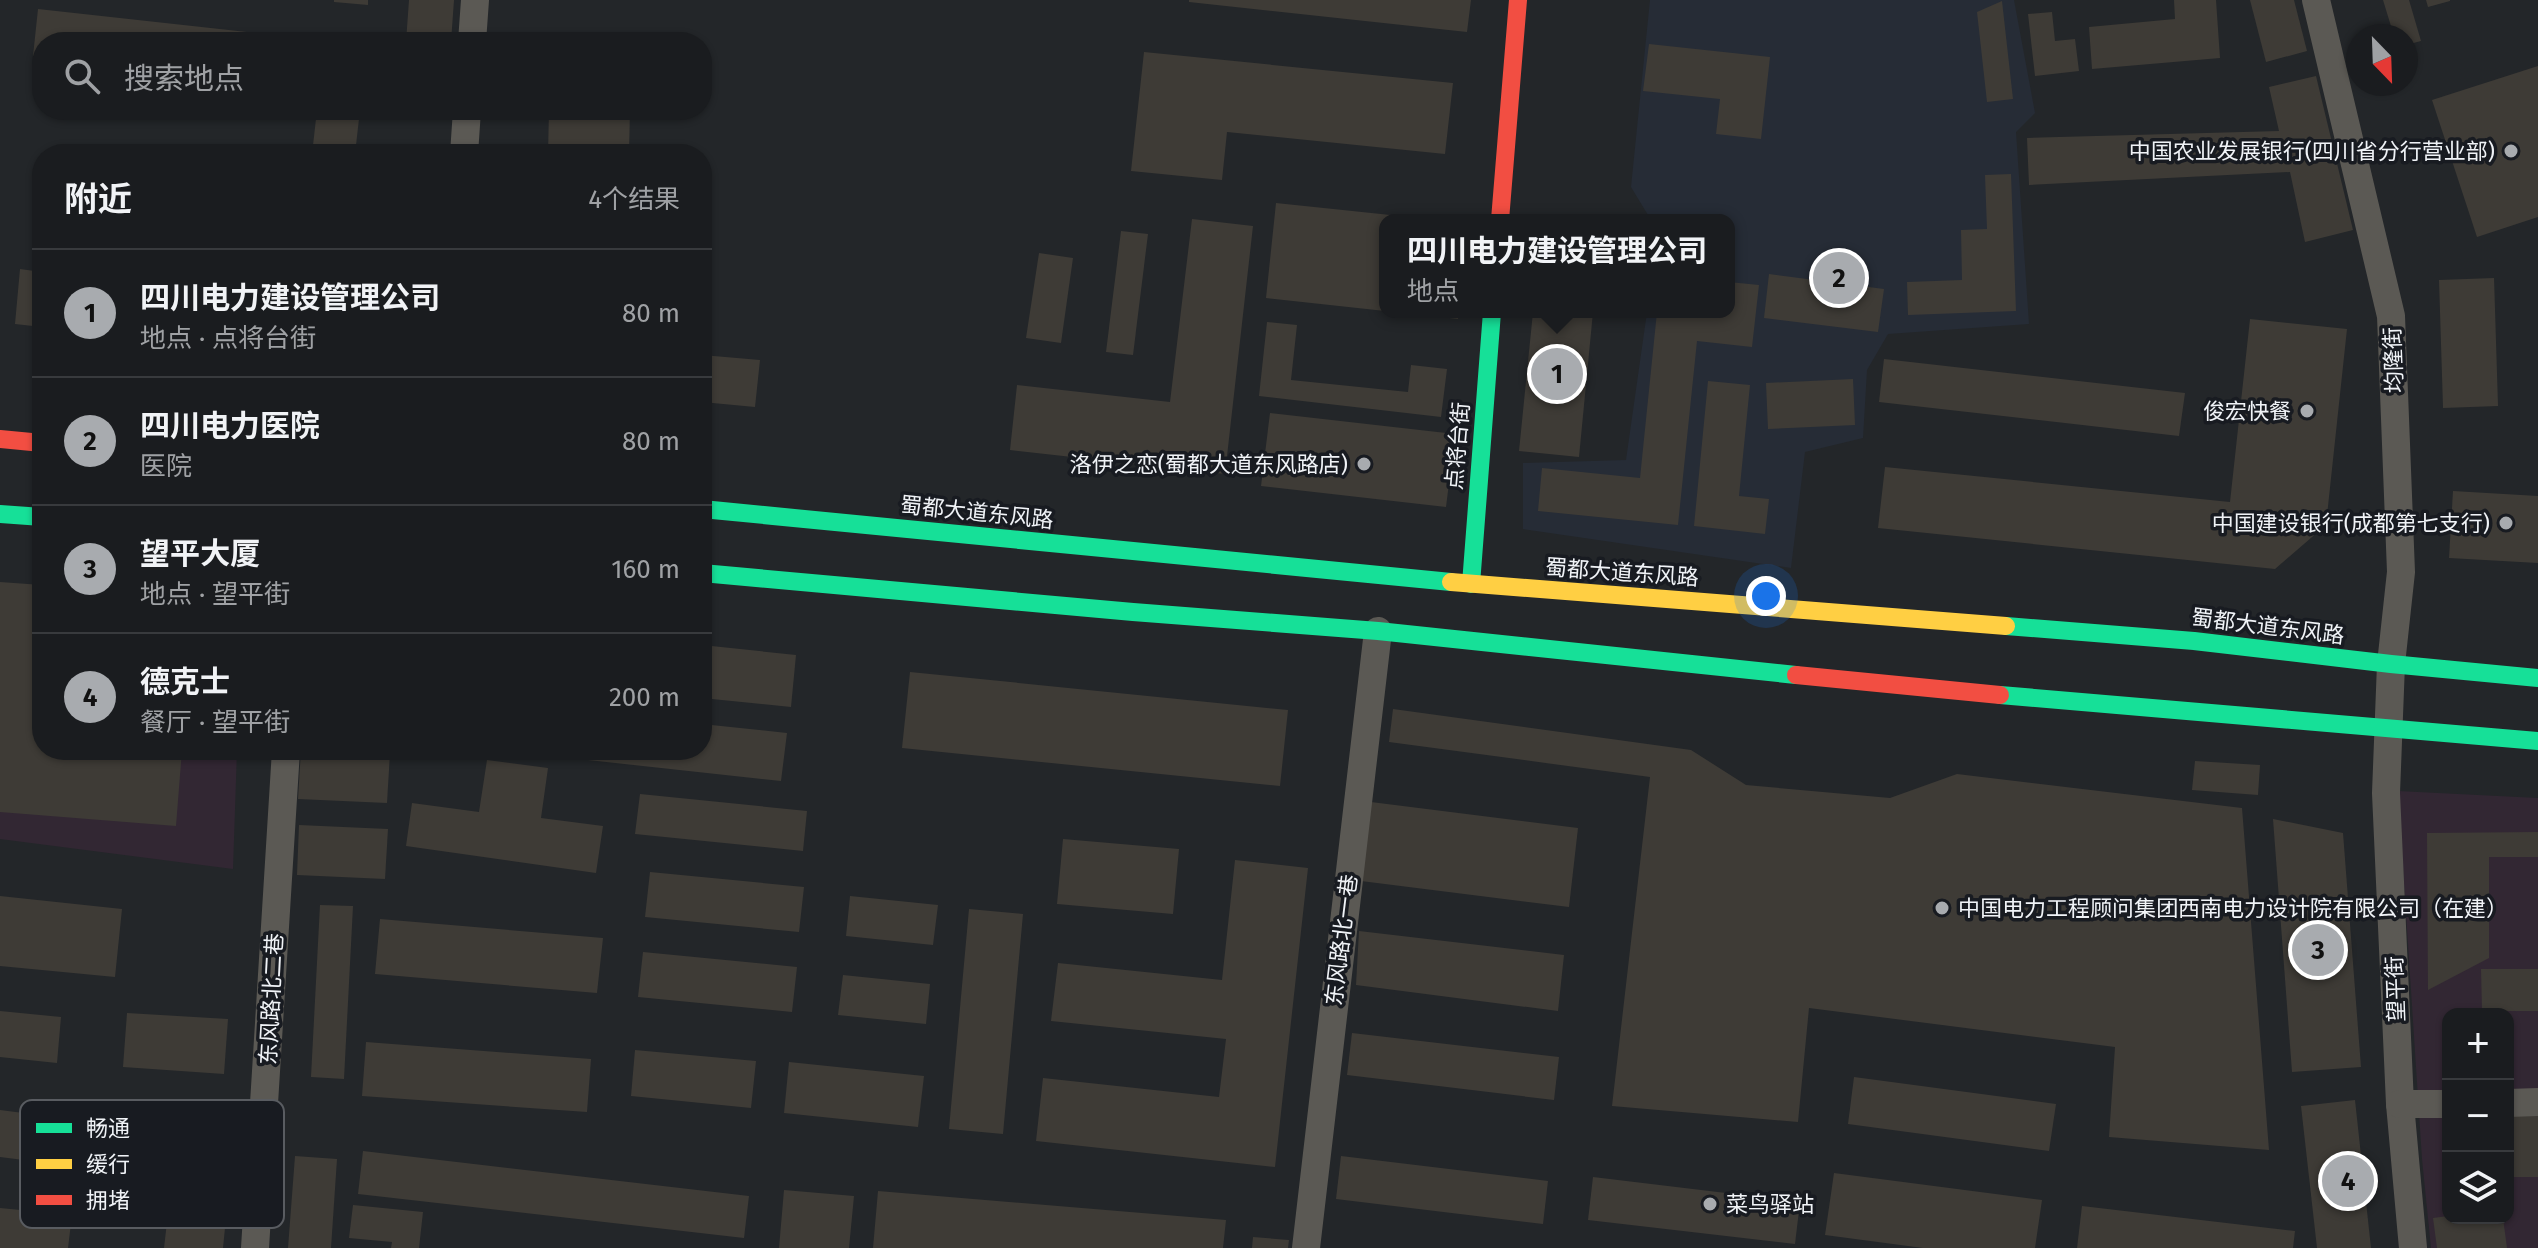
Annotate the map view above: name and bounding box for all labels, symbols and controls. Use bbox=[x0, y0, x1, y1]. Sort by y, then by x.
north arrow bbox=[2346, 24, 2418, 96]
search box bbox=[32, 32, 712, 120]
icon: search bbox=[60, 54, 104, 98]
text: 搜索地点 bbox=[124, 61, 244, 97]
place label: 中国农业发展银行(四川省分行营业部) bbox=[2129, 138, 2495, 165]
marker: 中国农业发展银行(四川省分行营业部) bbox=[2502, 142, 2520, 160]
text: 附近 bbox=[64, 179, 132, 220]
text: 4个结果 bbox=[588, 184, 680, 215]
popup bbox=[1379, 214, 1735, 318]
text: 四川电力建设管理公司 bbox=[1407, 233, 1707, 269]
pin: 2 bbox=[1813, 248, 1865, 308]
text: 地点 bbox=[1407, 276, 1459, 307]
text: 四川电力建设管理公司 bbox=[140, 280, 440, 316]
text: 1 bbox=[84, 298, 96, 329]
text: 80 m bbox=[622, 298, 680, 329]
text: 地点 · 点将台街 bbox=[140, 323, 316, 354]
street label: 均隆街 bbox=[2379, 327, 2408, 393]
pin: 1 bbox=[1531, 344, 1583, 404]
place label: 俊宏快餐 bbox=[2203, 398, 2291, 425]
street label: 点将台街 bbox=[1440, 401, 1475, 491]
marker: 俊宏快餐 bbox=[2298, 402, 2316, 420]
text: 四川电力医院 bbox=[140, 408, 320, 444]
text: 2 bbox=[83, 426, 97, 457]
text: 80 m bbox=[622, 426, 680, 457]
text: 医院 bbox=[140, 451, 192, 482]
place label: 洛伊之恋(蜀都大道东风路店) bbox=[1070, 451, 1348, 478]
marker: 洛伊之恋(蜀都大道东风路店) bbox=[1355, 455, 1373, 473]
street label: 蜀都大道东风路 bbox=[899, 491, 1055, 534]
place label: 中国建设银行(成都第七支行) bbox=[2212, 510, 2490, 537]
marker: 中国建设银行(成都第七支行) bbox=[2497, 514, 2515, 532]
text: 望平大厦 bbox=[140, 536, 260, 572]
text: 3 bbox=[83, 554, 97, 585]
text: 160 m bbox=[611, 554, 680, 585]
street label: 蜀都大道东风路 bbox=[1544, 554, 1700, 591]
your location bbox=[1746, 576, 1786, 616]
text: 地点 · 望平街 bbox=[140, 579, 290, 610]
street label: 蜀都大道东风路 bbox=[2190, 604, 2346, 649]
text: 德克士 bbox=[140, 664, 230, 700]
text: 4 bbox=[83, 682, 97, 713]
text: 200 m bbox=[609, 682, 680, 713]
text: 餐厅 · 望平街 bbox=[140, 707, 290, 738]
street label: 东风路北一巷 bbox=[1320, 873, 1363, 1007]
place label: 中国电力工程顾问集团西南电力设计院有限公司（在建） bbox=[1958, 895, 2508, 922]
marker: 中国电力工程顾问集团西南电力设计院有限公司（在建） bbox=[1933, 899, 1951, 917]
pin: 3 bbox=[2292, 920, 2344, 980]
street label: 东风路北二巷 bbox=[255, 932, 288, 1066]
street label: 望平街 bbox=[2381, 956, 2410, 1022]
map controls bbox=[2442, 1008, 2514, 1224]
button: + bbox=[2442, 1008, 2514, 1080]
button: − bbox=[2442, 1080, 2514, 1152]
legend bbox=[20, 1100, 284, 1228]
text: 畅通 bbox=[86, 1115, 130, 1142]
text: 缓行 bbox=[86, 1151, 130, 1178]
pin: 4 bbox=[2322, 1151, 2374, 1211]
button: layers bbox=[2442, 1152, 2514, 1224]
text: 拥堵 bbox=[86, 1187, 130, 1214]
place label: 菜鸟驿站 bbox=[1726, 1191, 1814, 1218]
marker: 菜鸟驿站 bbox=[1701, 1195, 1719, 1213]

